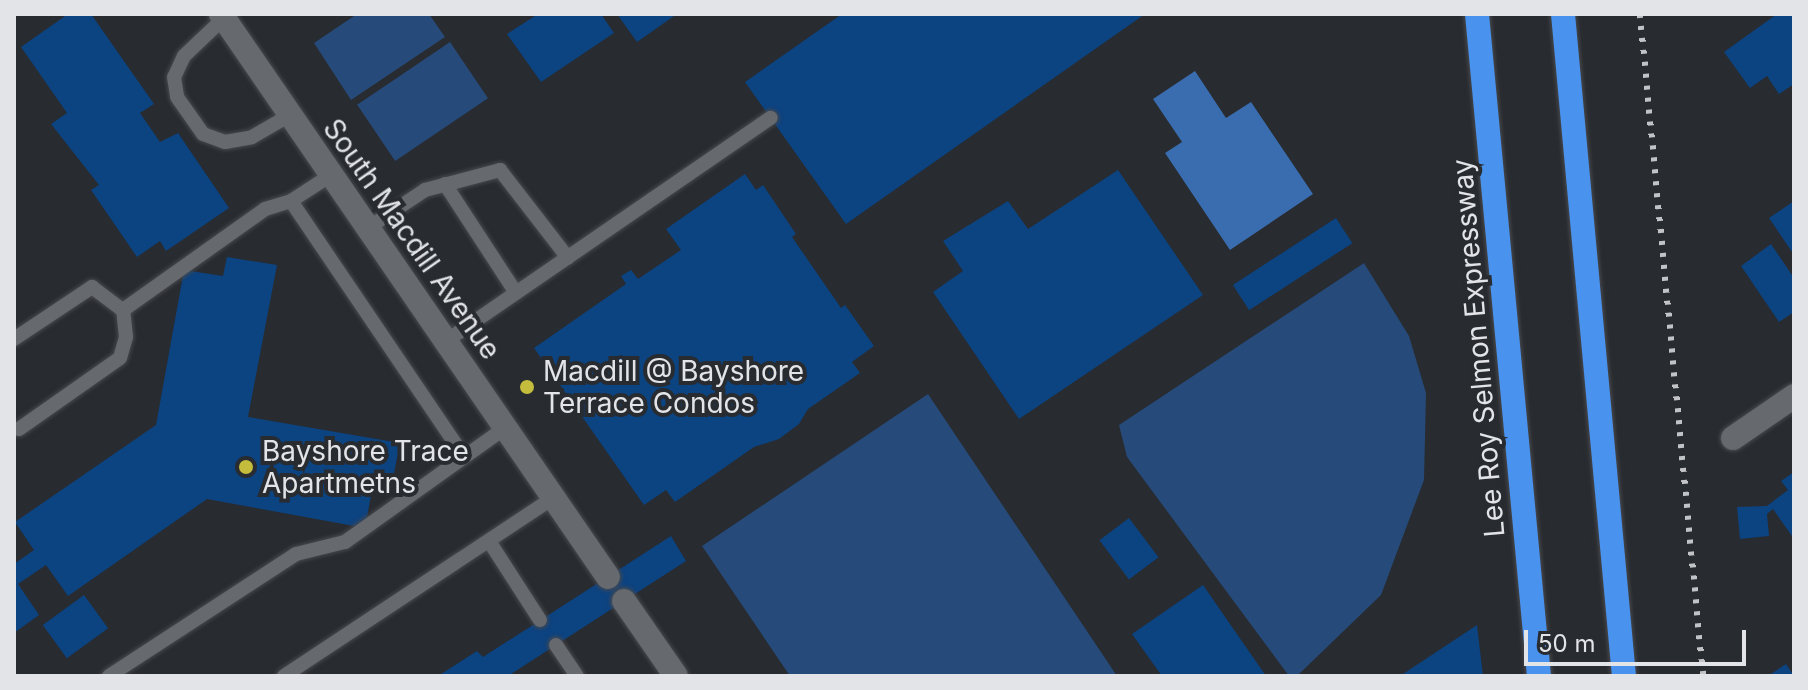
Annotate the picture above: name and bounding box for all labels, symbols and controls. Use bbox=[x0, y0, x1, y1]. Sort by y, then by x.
street label: South Macdill Avenue bbox=[316, 112, 508, 366]
street label: Lee Roy Selmon Expressway bbox=[1445, 157, 1511, 539]
place label: Macdill @ Bayshore Terrace Condos bbox=[543, 354, 804, 420]
marker: Macdill @ Bayshore Terrace Condos bbox=[518, 378, 536, 396]
place label: Bayshore Trace Apartmetns bbox=[262, 434, 469, 500]
marker: Bayshore Trace Apartmetns bbox=[237, 458, 255, 476]
scale bar bbox=[1528, 614, 1750, 664]
text: 50 m bbox=[1538, 629, 1596, 658]

